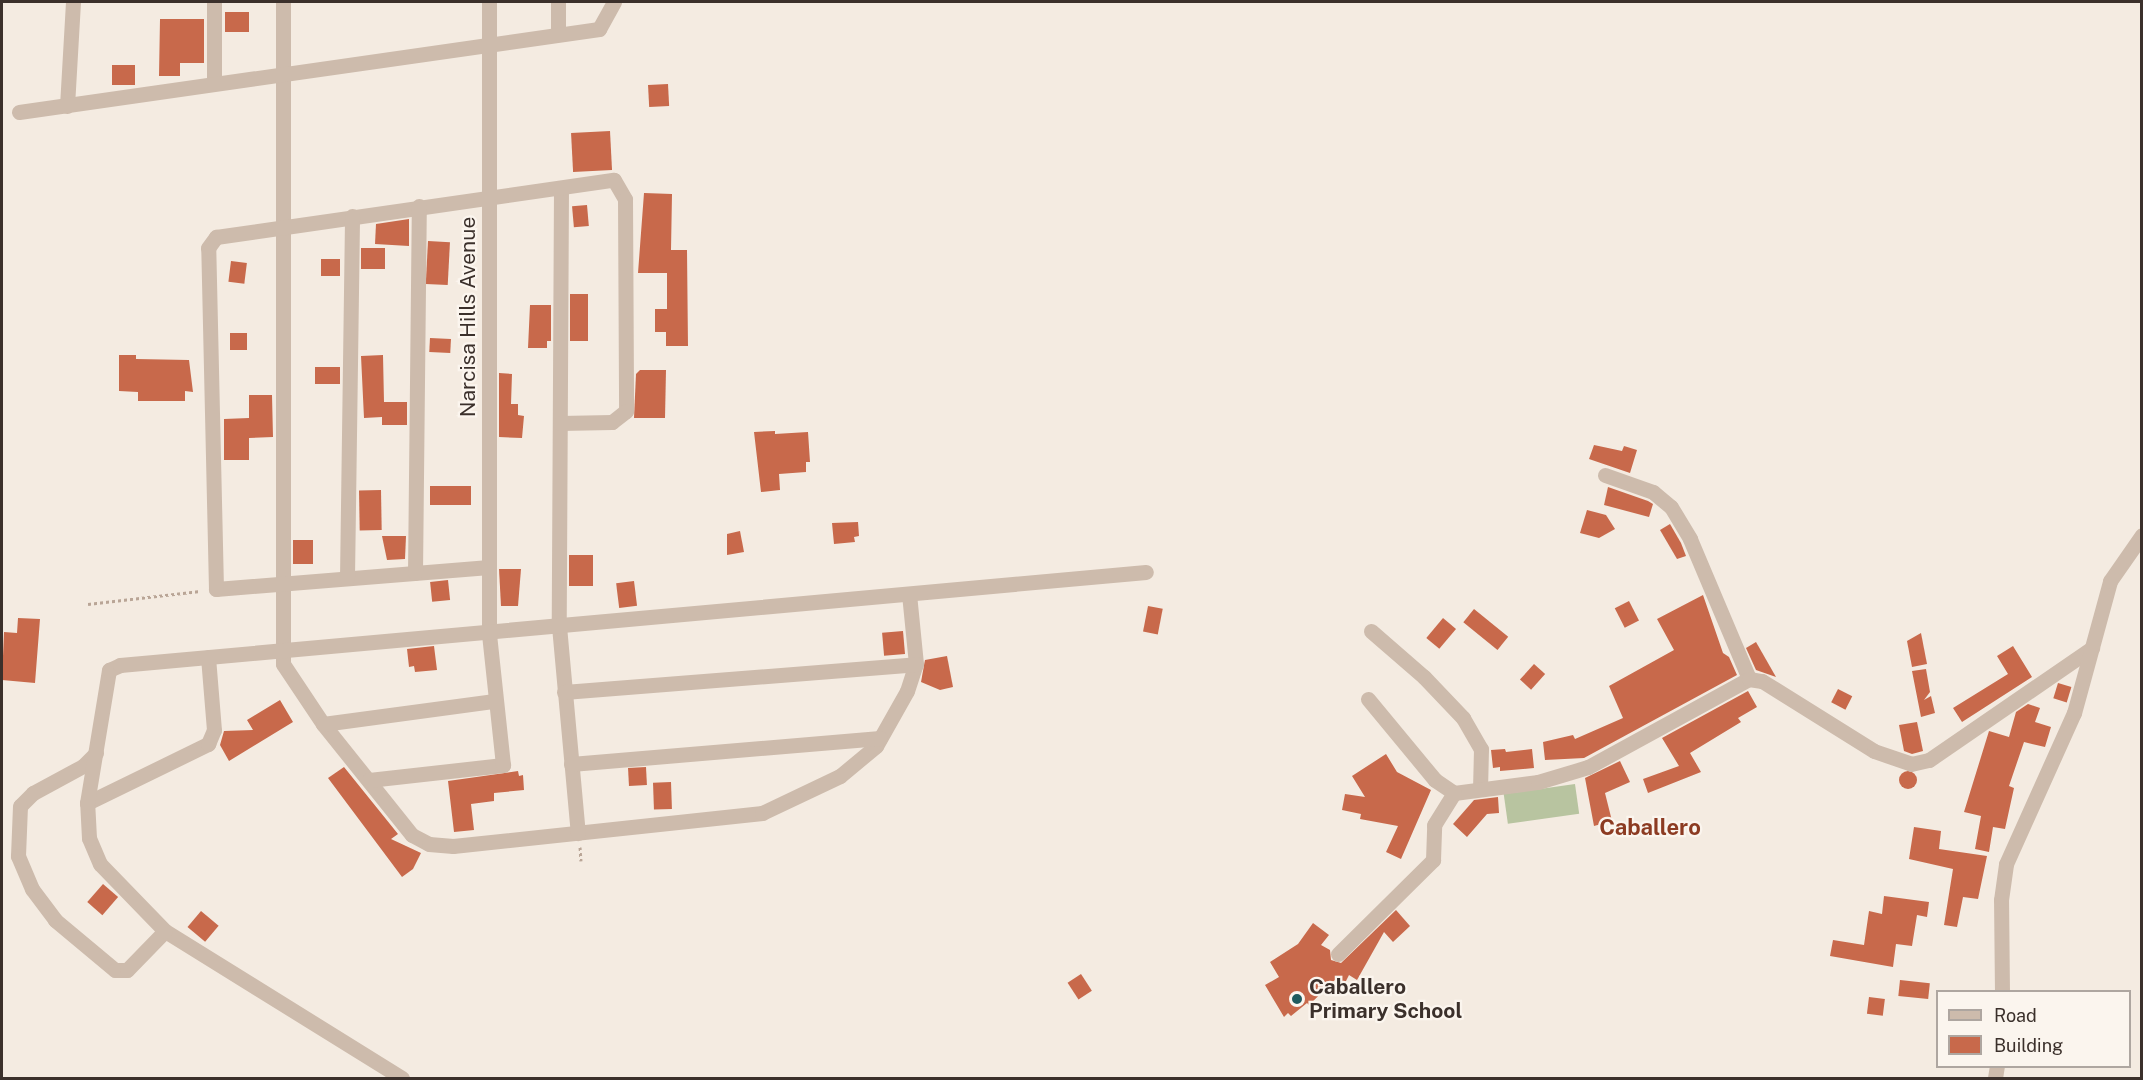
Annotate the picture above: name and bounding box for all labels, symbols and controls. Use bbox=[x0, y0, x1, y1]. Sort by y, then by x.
street label: Narcisa Hills Avenue bbox=[455, 217, 481, 417]
district label: Caballero bbox=[1599, 815, 1701, 841]
place label: Caballero Primary School bbox=[1309, 974, 1462, 1024]
legend bbox=[1936, 990, 2131, 1068]
marker: Caballero Primary School bbox=[1290, 992, 1304, 1006]
text: Road bbox=[1994, 1005, 2037, 1026]
text: Building bbox=[1994, 1035, 2063, 1056]

